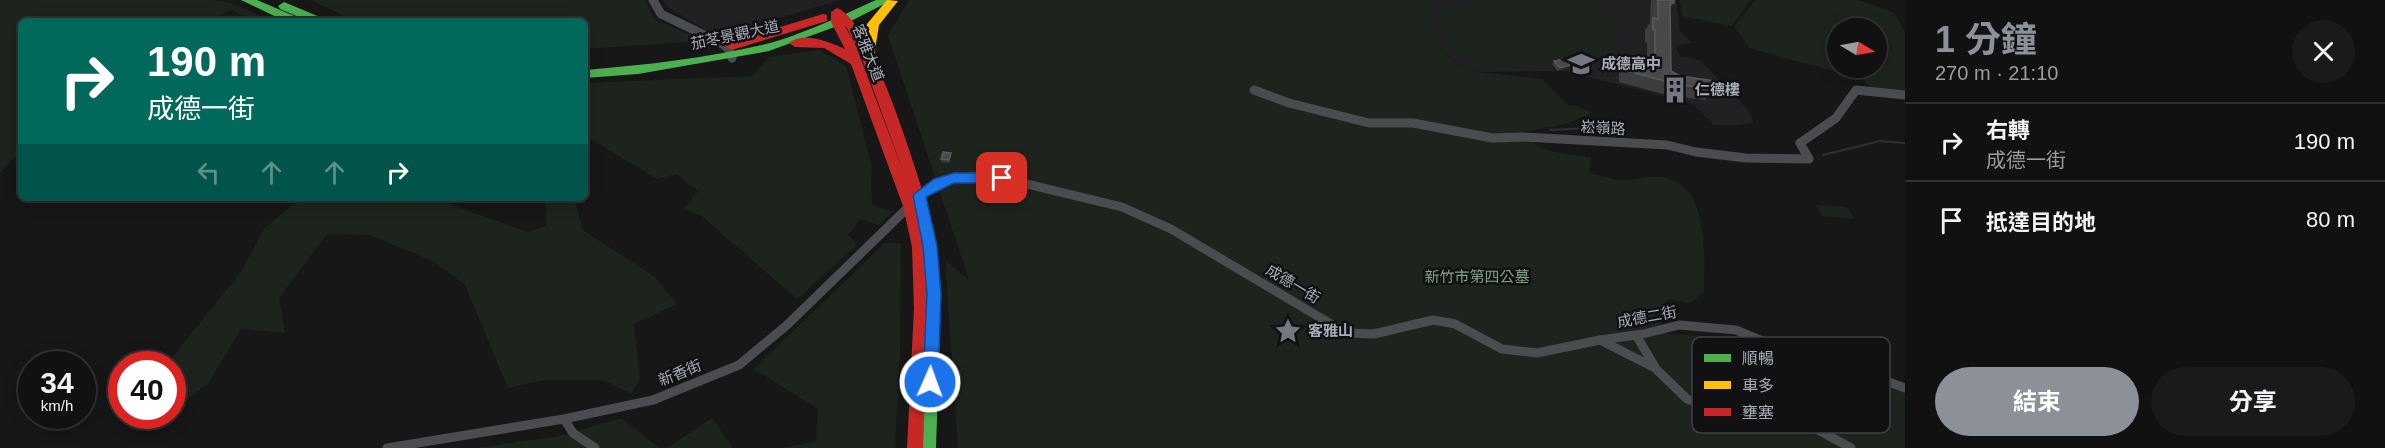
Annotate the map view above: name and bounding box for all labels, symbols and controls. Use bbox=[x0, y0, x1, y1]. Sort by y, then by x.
street label: 茄苳景觀大道 bbox=[689, 17, 781, 52]
north arrow bbox=[1827, 18, 1887, 78]
map controls bbox=[1827, 18, 1887, 78]
text: 1 分鐘 bbox=[1935, 19, 2037, 60]
button: close bbox=[2292, 20, 2355, 83]
street label: 客雅大道 bbox=[849, 22, 888, 84]
text: 190 m bbox=[147, 38, 266, 85]
icon: right bbox=[48, 42, 126, 120]
school or university icon: 成德高中 bbox=[1566, 49, 1596, 79]
place label: 成德高中 bbox=[1601, 55, 1661, 72]
text: 270 m · 21:10 bbox=[1935, 62, 2058, 84]
building icon: 仁德樓 bbox=[1660, 75, 1690, 105]
place label: 仁德樓 bbox=[1695, 81, 1740, 98]
text: 成德一街 bbox=[147, 94, 255, 124]
street label: 崧嶺路 bbox=[1580, 118, 1626, 137]
text: 右轉 bbox=[1986, 118, 2030, 143]
icon: right bbox=[1935, 126, 1968, 159]
text: 190 m bbox=[2294, 129, 2355, 154]
text: 成德一街 bbox=[1986, 149, 2066, 171]
pin bbox=[976, 152, 1027, 203]
icon: left bbox=[192, 156, 225, 189]
icon: ahead bbox=[255, 156, 288, 189]
icon: ahead bbox=[318, 156, 351, 189]
icon: right bbox=[381, 156, 414, 189]
icon: arrive bbox=[985, 161, 1018, 194]
icon: arrive bbox=[1935, 204, 1968, 237]
text: 80 m bbox=[2306, 207, 2355, 232]
text: 抵達目的地 bbox=[1986, 210, 2096, 235]
street label: 成德一街 bbox=[1263, 261, 1323, 306]
park label: 新竹市第四公墓 bbox=[1424, 268, 1530, 285]
street label: 成德二街 bbox=[1616, 303, 1678, 330]
place icon: 客雅山 bbox=[1273, 316, 1303, 346]
place label: 客雅山 bbox=[1308, 322, 1353, 339]
legend bbox=[1692, 337, 1890, 433]
position arrow bbox=[898, 350, 962, 414]
text: 順暢 bbox=[1742, 350, 1774, 367]
speed limit sign: 40 bbox=[108, 351, 186, 429]
street label: 新香街 bbox=[656, 356, 704, 389]
text: 34 bbox=[40, 366, 74, 399]
button: 結束 bbox=[1935, 367, 2139, 436]
button: 分享 bbox=[2151, 367, 2355, 436]
text: 車多 bbox=[1742, 377, 1774, 394]
text: km/h bbox=[41, 397, 73, 414]
text: 壅塞 bbox=[1742, 404, 1774, 421]

